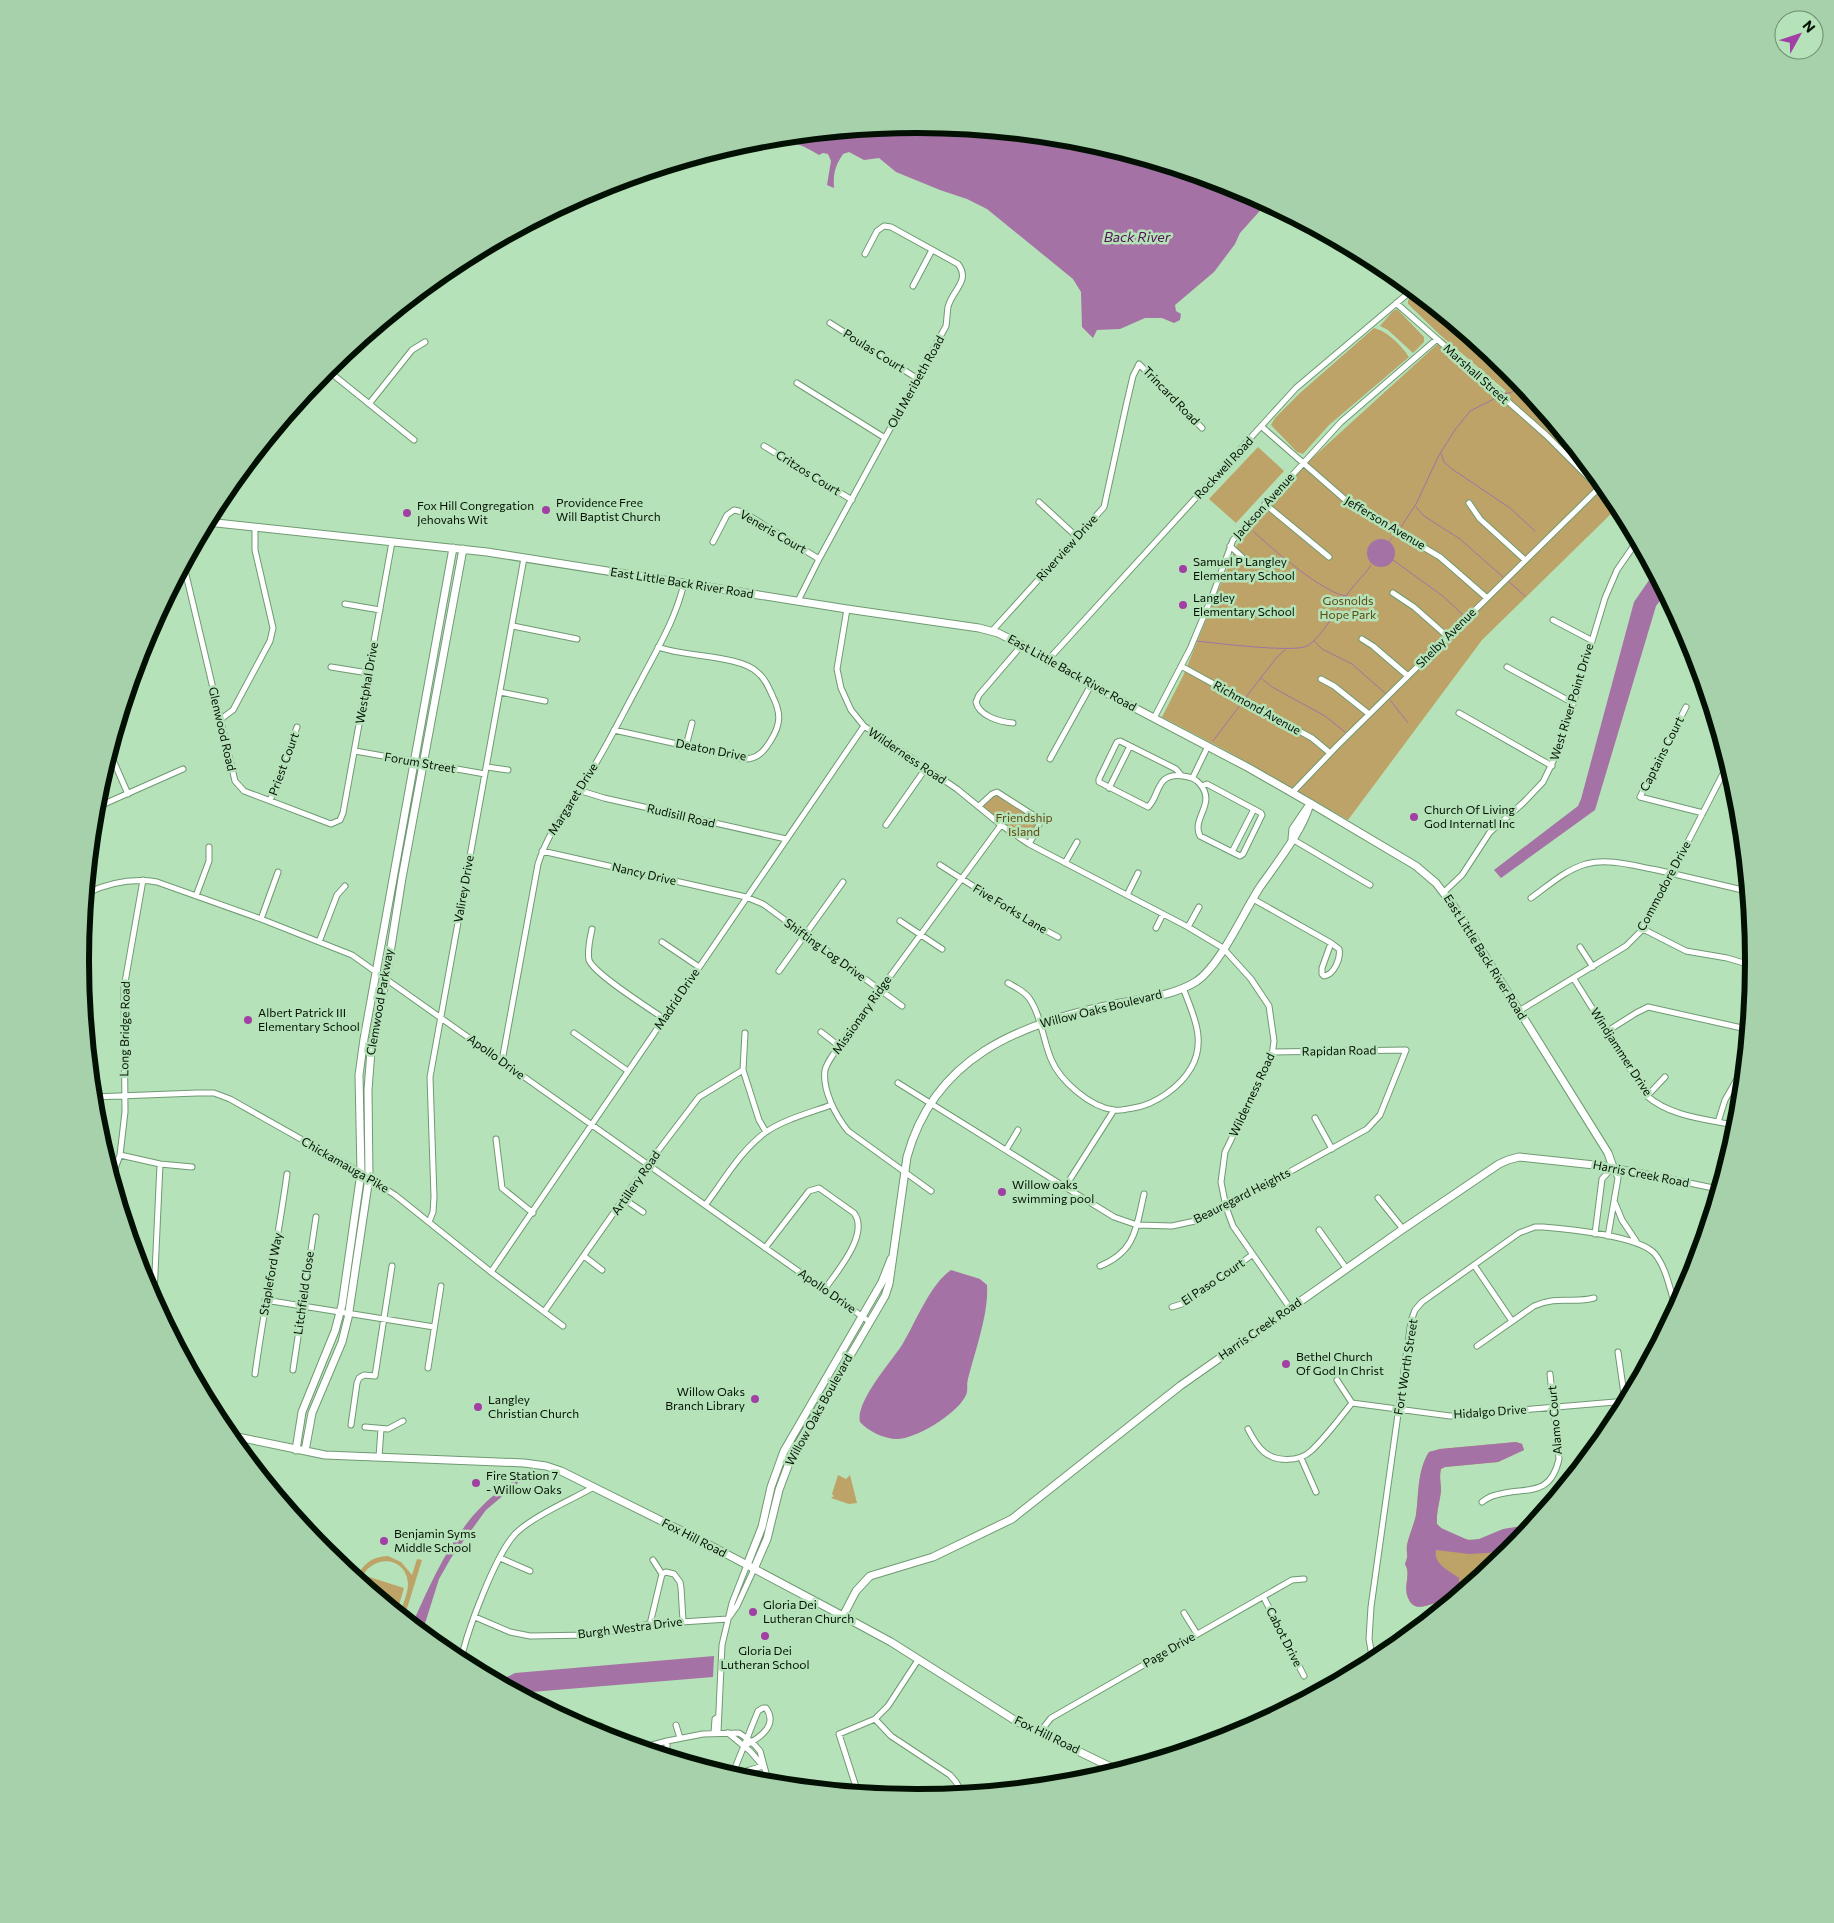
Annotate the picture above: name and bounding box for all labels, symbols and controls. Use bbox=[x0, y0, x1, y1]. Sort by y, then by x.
north arrow bbox=[1774, 10, 1824, 60]
text: N bbox=[1799, 17, 1819, 36]
water label: Back River bbox=[1104, 228, 1171, 245]
street label: Poulas Court bbox=[841, 326, 908, 375]
street label: Old Meribeth Road bbox=[884, 333, 946, 430]
street label: Marshall Street bbox=[1441, 340, 1512, 406]
street label: Trincard Road bbox=[1140, 363, 1203, 427]
street label: Rockwell Road bbox=[1191, 433, 1256, 501]
street label: Critzos Court bbox=[774, 447, 844, 498]
street label: Jackson Avenue bbox=[1230, 469, 1297, 542]
street label: Jefferson Avenue bbox=[1342, 493, 1428, 553]
place label: Providence Free Will Baptist Church bbox=[556, 495, 661, 523]
place label: Fox Hill Congregation Jehovahs Wit bbox=[417, 498, 534, 527]
marker: Providence Free Will Baptist Church bbox=[540, 504, 552, 516]
street label: Veneris Court bbox=[738, 506, 809, 556]
marker: Fox Hill Congregation Jehovahs Wit bbox=[401, 507, 413, 519]
street label: Riverview Drive bbox=[1033, 511, 1100, 583]
place label: Samuel P Langley Elementary School bbox=[1193, 554, 1295, 582]
marker: Samuel P Langley Elementary School bbox=[1177, 563, 1189, 575]
street label: East Little Back River Road bbox=[610, 564, 755, 600]
place label: Langley Elementary School bbox=[1193, 590, 1295, 618]
park label: Gosnolds Hope Park bbox=[1320, 593, 1377, 621]
marker: Langley Elementary School bbox=[1177, 599, 1189, 611]
street label: Shelby Avenue bbox=[1413, 605, 1478, 670]
street label: East Little Back River Road bbox=[1006, 631, 1139, 713]
street label: Westphal Drive bbox=[352, 641, 380, 725]
street label: West River Point Drive bbox=[1547, 642, 1596, 762]
street label: Richmond Avenue bbox=[1211, 677, 1304, 737]
street label: Glenwood Road bbox=[206, 685, 239, 772]
street label: Captains Court bbox=[1636, 714, 1686, 793]
street label: Wilderness Road bbox=[866, 724, 949, 786]
street label: Priest Court bbox=[265, 730, 301, 797]
street label: Deaton Drive bbox=[675, 735, 748, 763]
street label: Forum Street bbox=[384, 749, 457, 775]
street label: Margaret Drive bbox=[544, 760, 600, 837]
street label: Rudisill Road bbox=[646, 800, 717, 830]
place label: Church Of Living God Internatl Inc bbox=[1424, 802, 1515, 830]
park label: Friendship Island bbox=[995, 810, 1053, 838]
marker: Church Of Living God Internatl Inc bbox=[1408, 811, 1420, 823]
street label: Commodore Drive bbox=[1634, 838, 1693, 933]
street label: Valirey Drive bbox=[450, 854, 476, 924]
street label: Nancy Drive bbox=[611, 859, 678, 887]
street label: Five Forks Lane bbox=[971, 881, 1050, 936]
street label: East Little Back River Road bbox=[1442, 891, 1530, 1022]
street label: Shifting Log Drive bbox=[782, 915, 869, 983]
street label: Clemwood Parkway bbox=[363, 948, 395, 1056]
street label: Madrid Drive bbox=[651, 965, 702, 1032]
street label: Missionary Ridge bbox=[829, 972, 894, 1057]
street label: Long Bridge Road bbox=[116, 981, 132, 1077]
street label: Willow Oaks Boulevard bbox=[1038, 986, 1163, 1030]
place label: Albert Patrick III Elementary School bbox=[258, 1005, 360, 1033]
street label: Windjammer Drive bbox=[1588, 1005, 1655, 1098]
marker: Albert Patrick III Elementary School bbox=[242, 1014, 254, 1026]
street label: Apollo Drive bbox=[465, 1031, 528, 1082]
street label: Rapidan Road bbox=[1301, 1042, 1377, 1058]
street label: Wilderness Road bbox=[1226, 1050, 1277, 1139]
street label: Chickamauga Pike bbox=[299, 1133, 392, 1195]
street label: Artillery Road bbox=[608, 1148, 662, 1217]
street label: Harris Creek Road bbox=[1592, 1157, 1691, 1189]
street label: Beauregard Heights bbox=[1191, 1165, 1292, 1226]
place label: Willow oaks swimming pool bbox=[1012, 1177, 1094, 1205]
marker: Willow oaks swimming pool bbox=[996, 1186, 1008, 1198]
street label: Stapleford Way bbox=[256, 1231, 284, 1316]
street label: Litchfield Close bbox=[290, 1250, 316, 1335]
street label: El Paso Court bbox=[1178, 1255, 1247, 1307]
street label: Apollo Drive bbox=[796, 1265, 859, 1315]
street label: Harris Creek Road bbox=[1215, 1294, 1304, 1362]
street label: Fort Worth Street bbox=[1390, 1318, 1420, 1416]
place label: Bethel Church Of God In Christ bbox=[1296, 1349, 1384, 1377]
street label: Willow Oaks Boulevard bbox=[782, 1351, 855, 1468]
marker: Bethel Church Of God In Christ bbox=[1280, 1358, 1292, 1370]
place label: Willow Oaks Branch Library bbox=[665, 1384, 745, 1412]
street label: Alamo Court bbox=[1544, 1385, 1564, 1455]
place label: Langley Christian Church bbox=[488, 1392, 579, 1420]
marker: Willow Oaks Branch Library bbox=[749, 1393, 761, 1405]
marker: Langley Christian Church bbox=[472, 1401, 484, 1413]
street label: Hidalgo Drive bbox=[1453, 1401, 1527, 1421]
place label: Fire Station 7 - Willow Oaks bbox=[486, 1468, 562, 1496]
marker: Fire Station 7 - Willow Oaks bbox=[470, 1477, 482, 1489]
street label: Fox Hill Road bbox=[660, 1515, 729, 1559]
place label: Benjamin Syms Middle School bbox=[394, 1526, 476, 1554]
marker: Benjamin Syms Middle School bbox=[378, 1535, 390, 1547]
place label: Gloria Dei Lutheran Church bbox=[763, 1597, 854, 1625]
street label: Cabot Drive bbox=[1264, 1604, 1306, 1669]
marker: Gloria Dei Lutheran Church bbox=[747, 1606, 759, 1618]
street label: Burgh Westra Drive bbox=[577, 1614, 683, 1640]
street label: Page Drive bbox=[1140, 1629, 1197, 1670]
marker: Gloria Dei Lutheran School bbox=[759, 1630, 771, 1642]
place label: Gloria Dei Lutheran School bbox=[720, 1643, 810, 1671]
street label: Fox Hill Road bbox=[1013, 1712, 1082, 1756]

